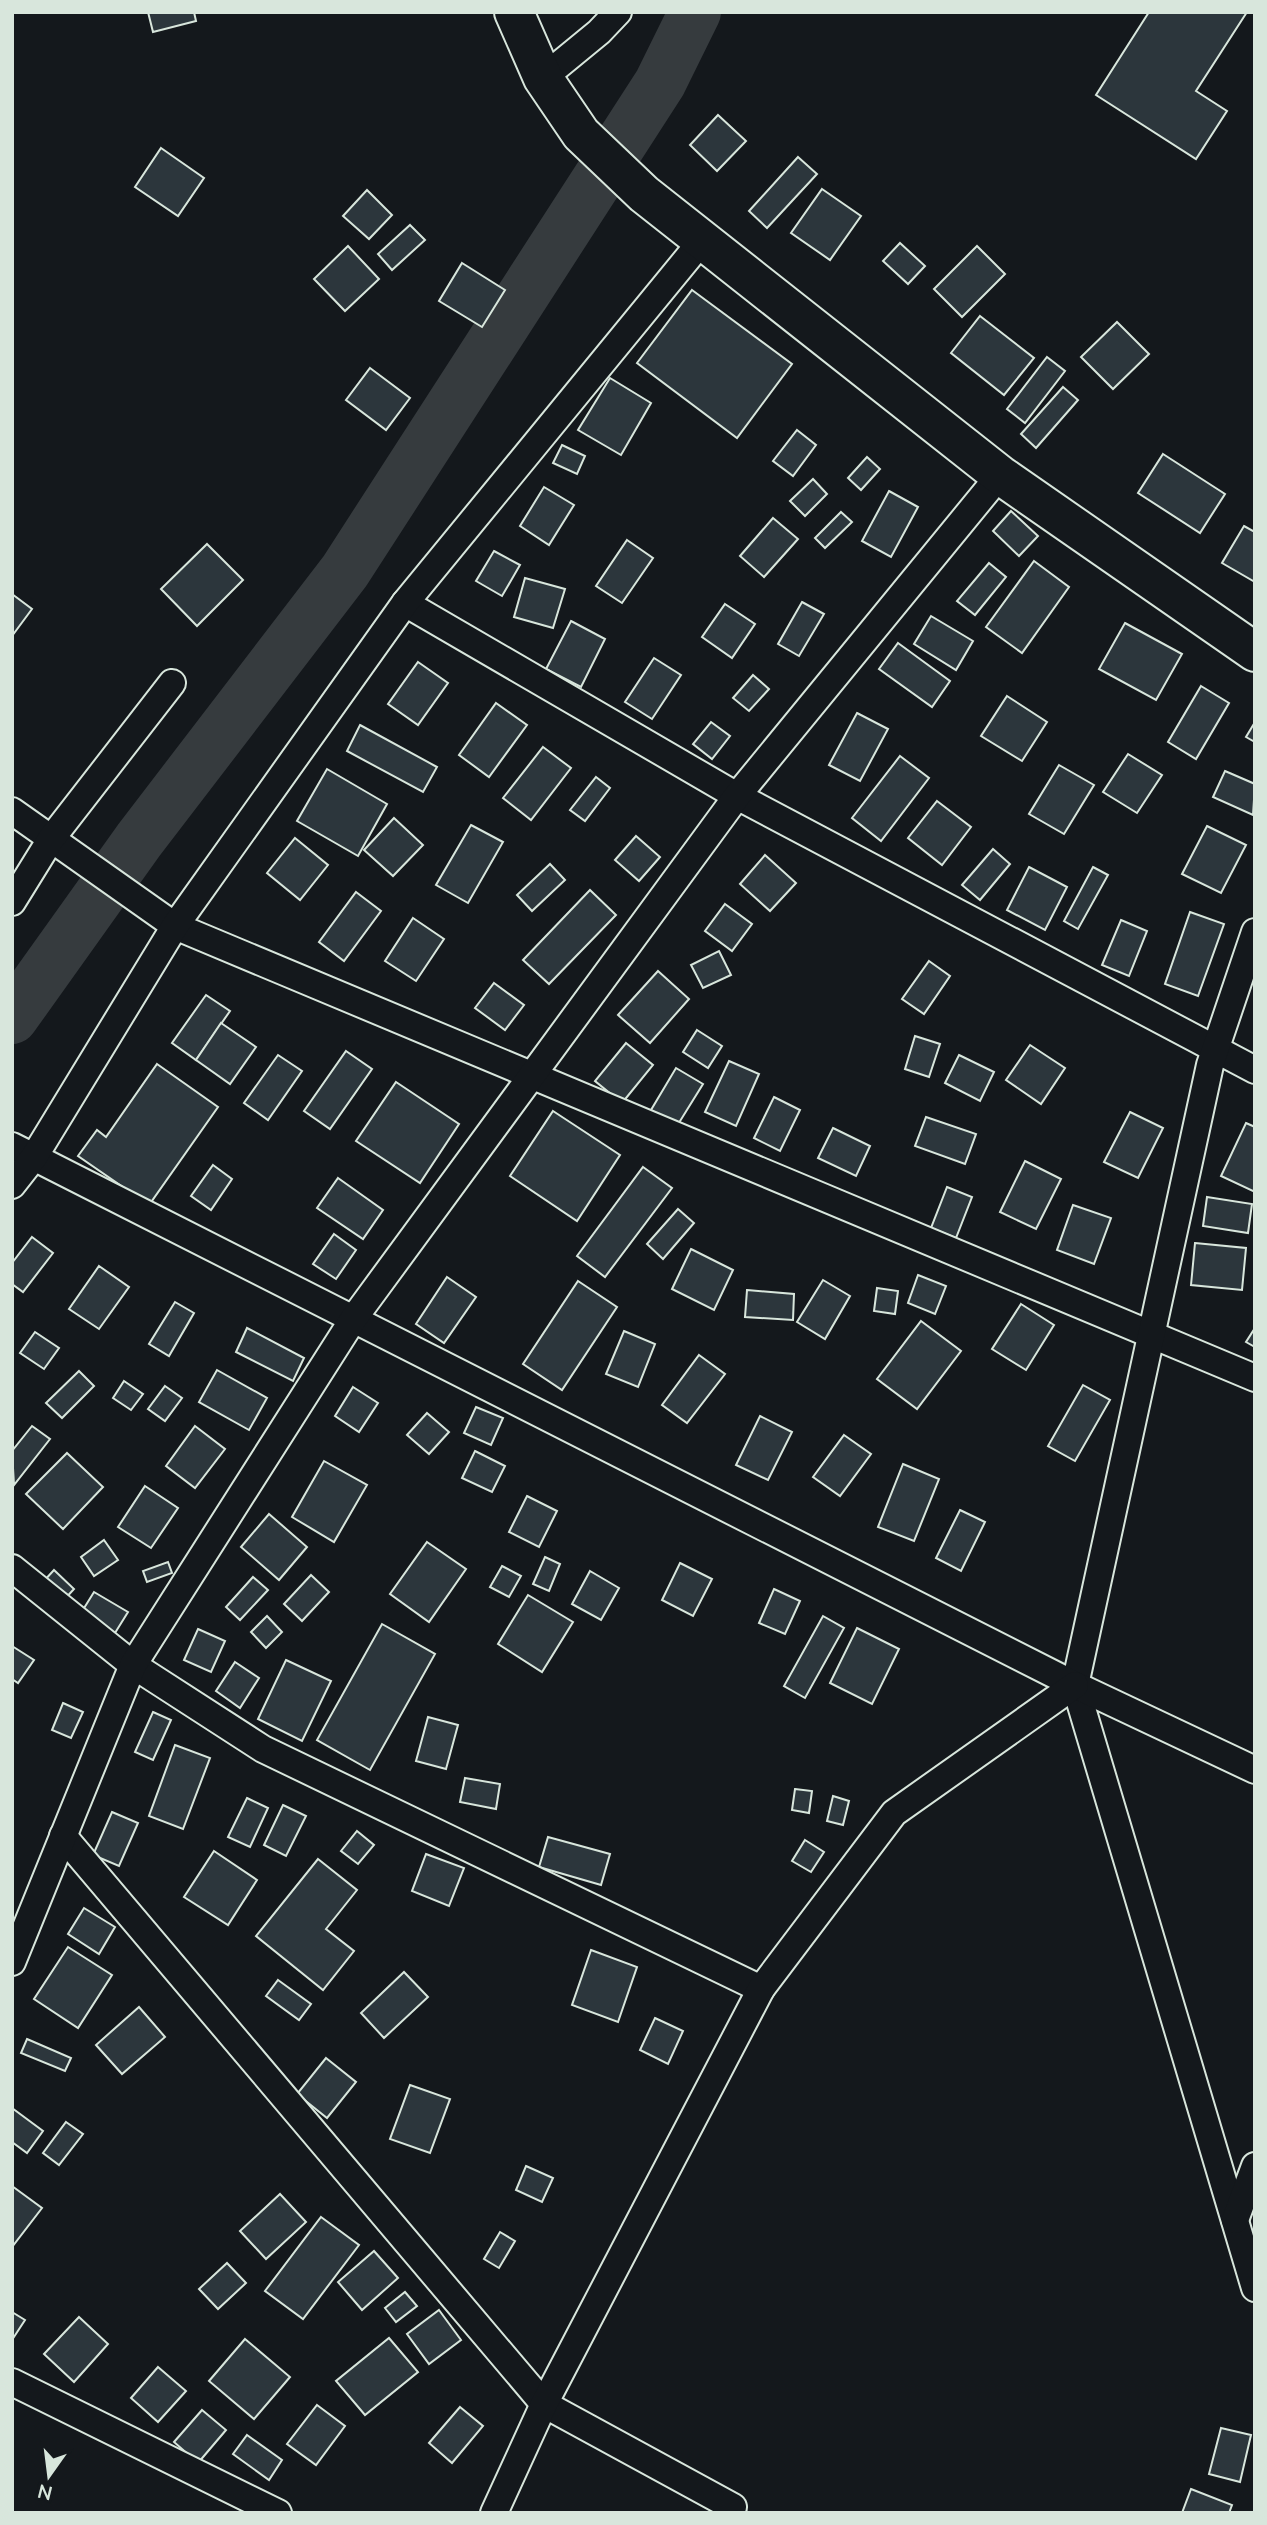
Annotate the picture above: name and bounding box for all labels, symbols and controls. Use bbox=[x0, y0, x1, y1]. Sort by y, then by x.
north arrow bbox=[14, 2441, 84, 2511]
text: N bbox=[35, 2477, 55, 2506]

